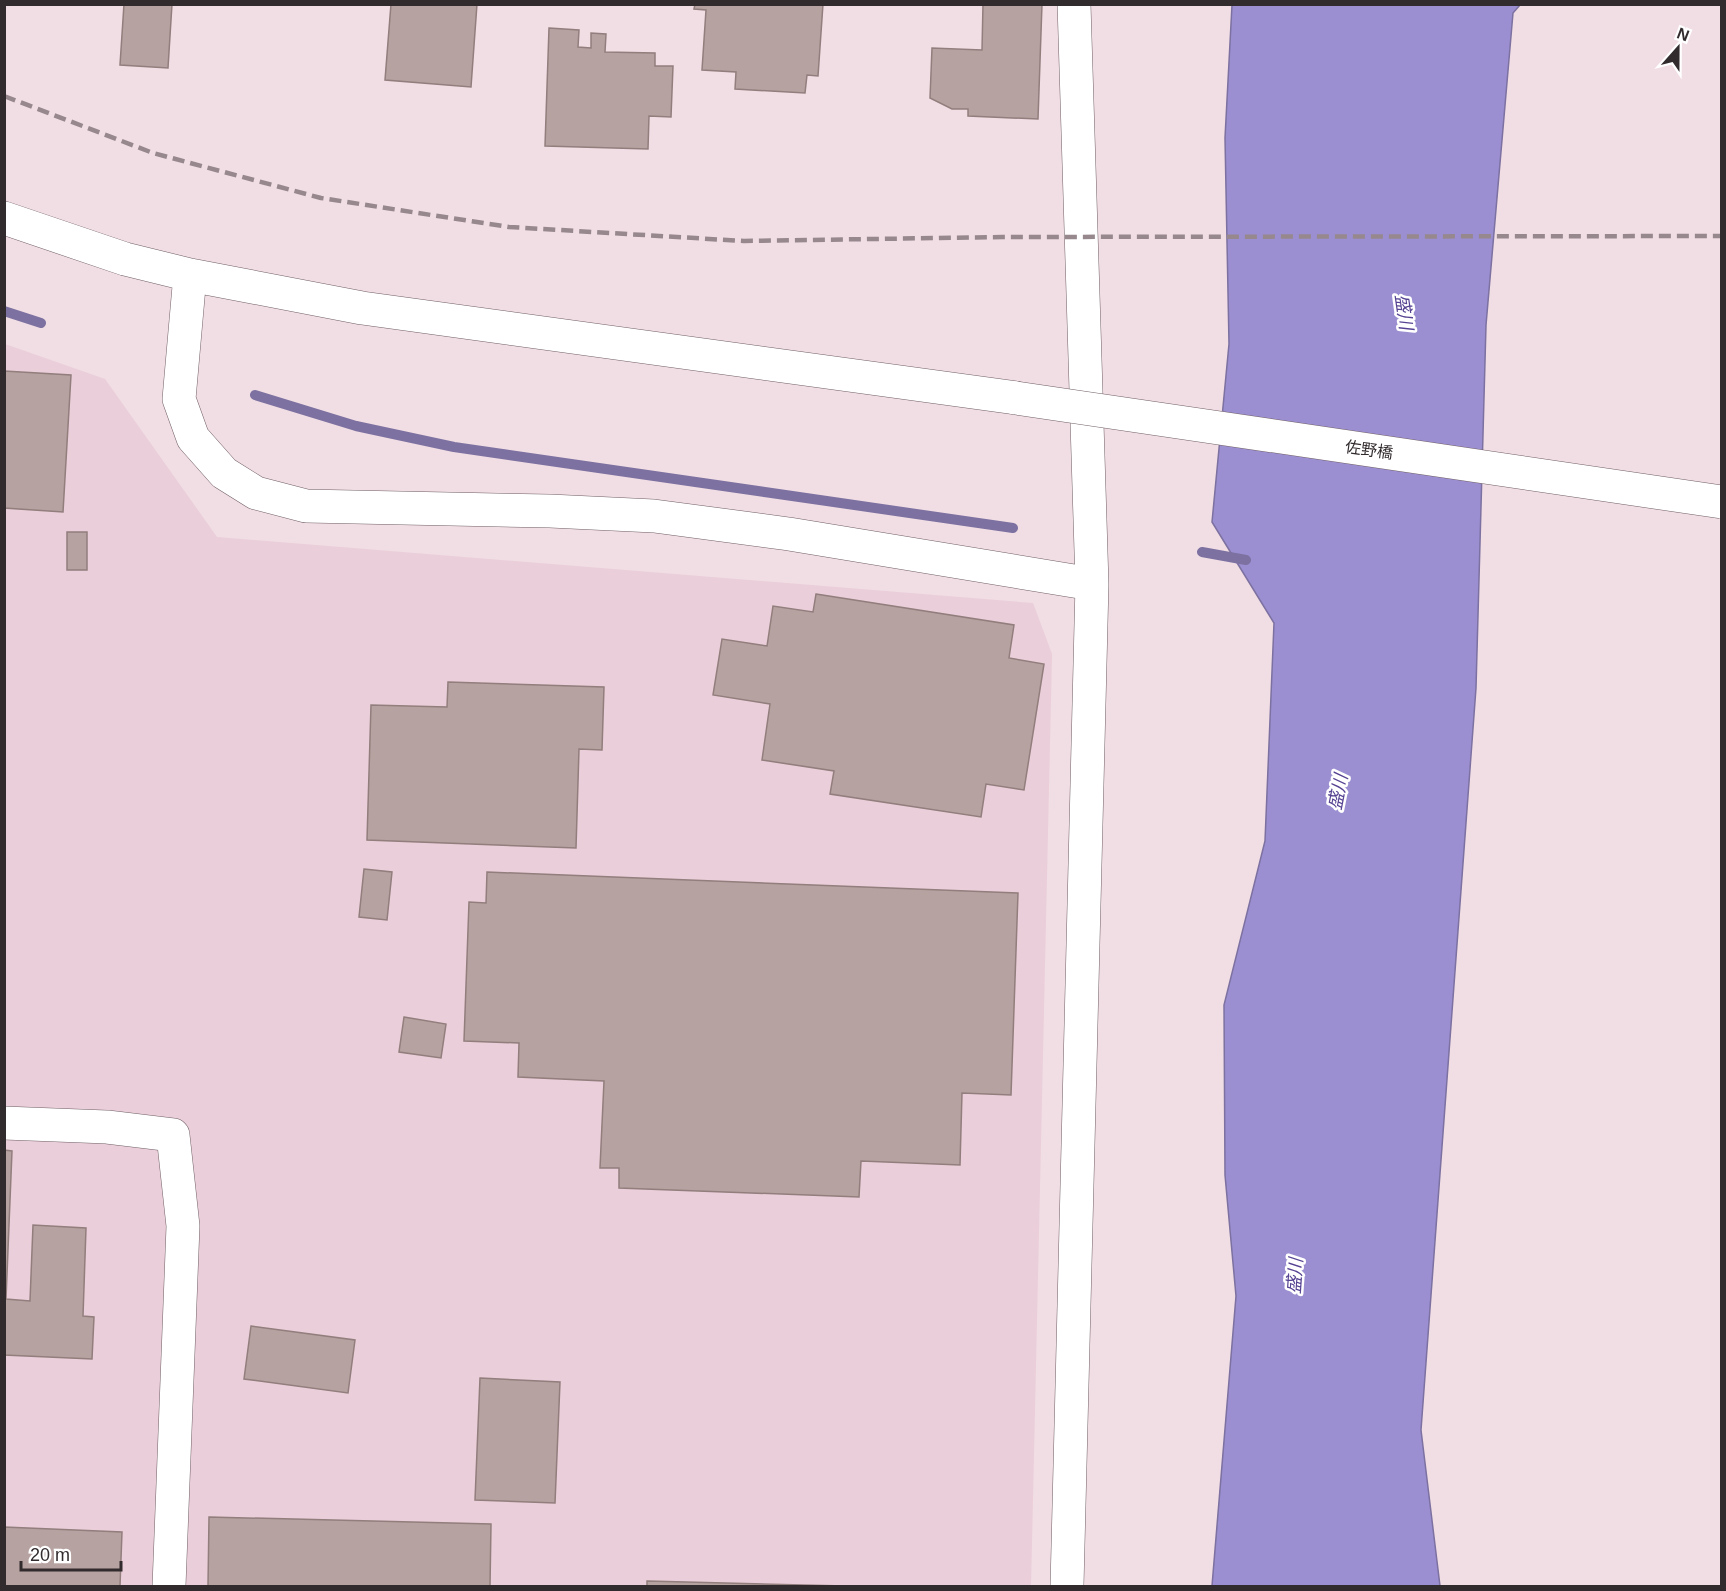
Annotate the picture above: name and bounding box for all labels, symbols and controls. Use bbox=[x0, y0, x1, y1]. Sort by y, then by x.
north arrow bbox=[1648, 18, 1708, 78]
text: N bbox=[1675, 24, 1692, 44]
water label: 盛川 bbox=[1392, 293, 1417, 333]
street label: 佐野橋 bbox=[1344, 438, 1394, 462]
water label: 盛川 bbox=[1325, 770, 1352, 812]
water label: 盛川 bbox=[1284, 1255, 1306, 1295]
scale bar bbox=[21, 1534, 122, 1572]
text: 20 m bbox=[30, 1545, 70, 1565]

